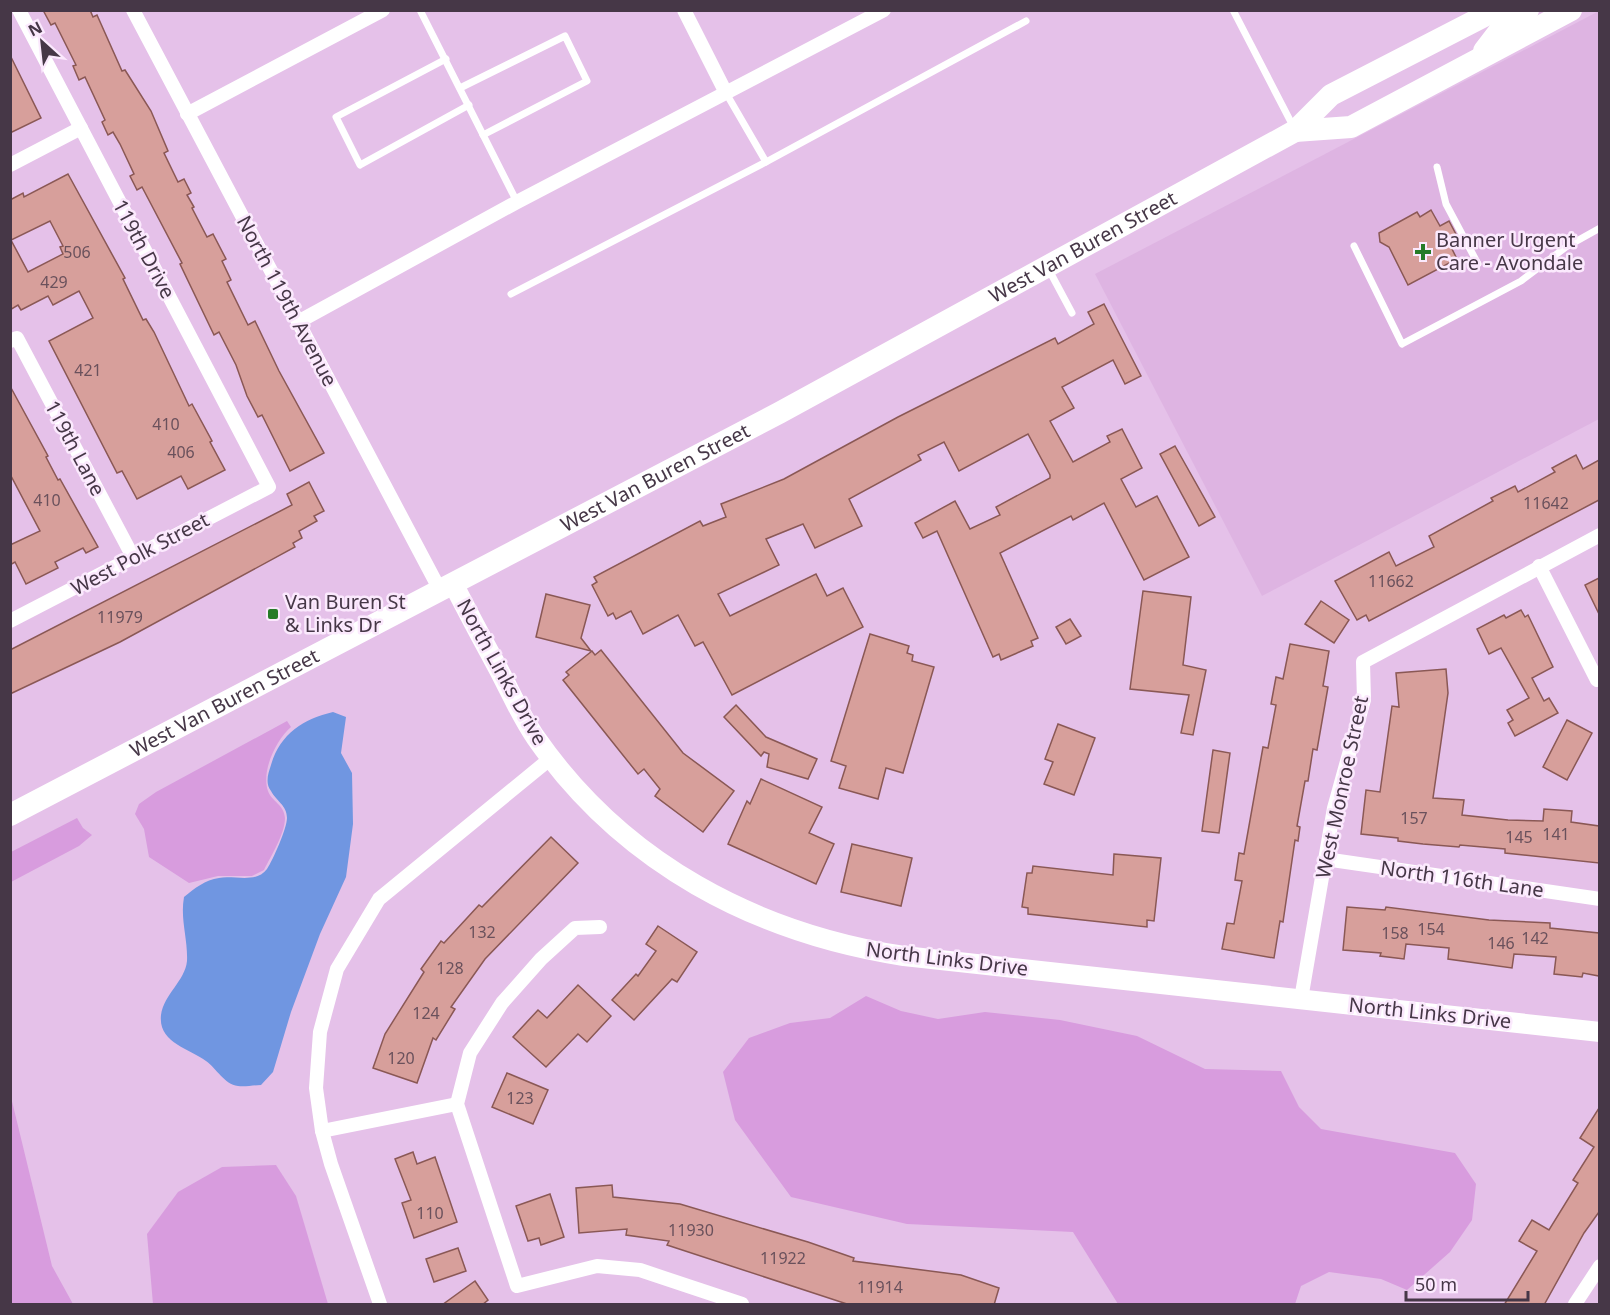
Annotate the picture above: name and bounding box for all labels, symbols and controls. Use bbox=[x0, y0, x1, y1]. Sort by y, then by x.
north arrow bbox=[12, 12, 72, 72]
text: N bbox=[24, 16, 46, 41]
street label: West Van Buren Street bbox=[984, 184, 1181, 309]
street label: 119th Drive bbox=[107, 194, 182, 303]
street label: North 119th Avenue bbox=[231, 211, 344, 391]
place label: Banner Urgent Care - Avondale bbox=[1436, 226, 1583, 276]
house number: 506 bbox=[63, 241, 91, 263]
marker: Banner Urgent Care - Avondale bbox=[1414, 243, 1432, 261]
house number: 429 bbox=[40, 271, 68, 293]
house number: 421 bbox=[74, 359, 102, 381]
street label: 119th Lane bbox=[39, 395, 112, 500]
house number: 410 bbox=[152, 413, 180, 435]
street label: West Van Buren Street bbox=[556, 417, 754, 538]
house number: 406 bbox=[167, 441, 195, 463]
house number: 410 bbox=[33, 489, 61, 511]
house number: 11642 bbox=[1523, 492, 1569, 514]
street label: West Polk Street bbox=[66, 506, 213, 601]
house number: 11662 bbox=[1368, 570, 1414, 592]
place label: Van Buren St & Links Dr bbox=[285, 588, 406, 638]
street label: North Links Drive bbox=[451, 594, 554, 750]
house number: 11979 bbox=[97, 606, 143, 628]
marker: Van Buren St & Links Dr bbox=[266, 607, 280, 621]
street label: West Van Buren Street bbox=[125, 642, 324, 763]
street label: West Monroe Street bbox=[1309, 693, 1374, 881]
house number: 157 bbox=[1400, 807, 1428, 829]
house number: 141 bbox=[1542, 823, 1570, 845]
house number: 145 bbox=[1505, 826, 1533, 848]
street label: North 116th Lane bbox=[1379, 854, 1546, 903]
house number: 154 bbox=[1417, 918, 1445, 940]
house number: 132 bbox=[468, 921, 496, 943]
house number: 158 bbox=[1381, 922, 1409, 944]
house number: 142 bbox=[1521, 927, 1549, 949]
house number: 146 bbox=[1487, 932, 1515, 954]
street label: North Links Drive bbox=[864, 935, 1030, 982]
house number: 128 bbox=[436, 957, 464, 979]
street label: North Links Drive bbox=[1347, 991, 1513, 1034]
house number: 124 bbox=[412, 1002, 440, 1024]
house number: 120 bbox=[387, 1047, 415, 1069]
house number: 123 bbox=[506, 1087, 534, 1109]
house number: 110 bbox=[416, 1202, 444, 1224]
house number: 11930 bbox=[668, 1219, 714, 1241]
house number: 11922 bbox=[760, 1247, 806, 1269]
scale bar bbox=[1406, 1264, 1528, 1302]
text: 50 m bbox=[1415, 1272, 1457, 1296]
house number: 11914 bbox=[857, 1276, 903, 1298]

